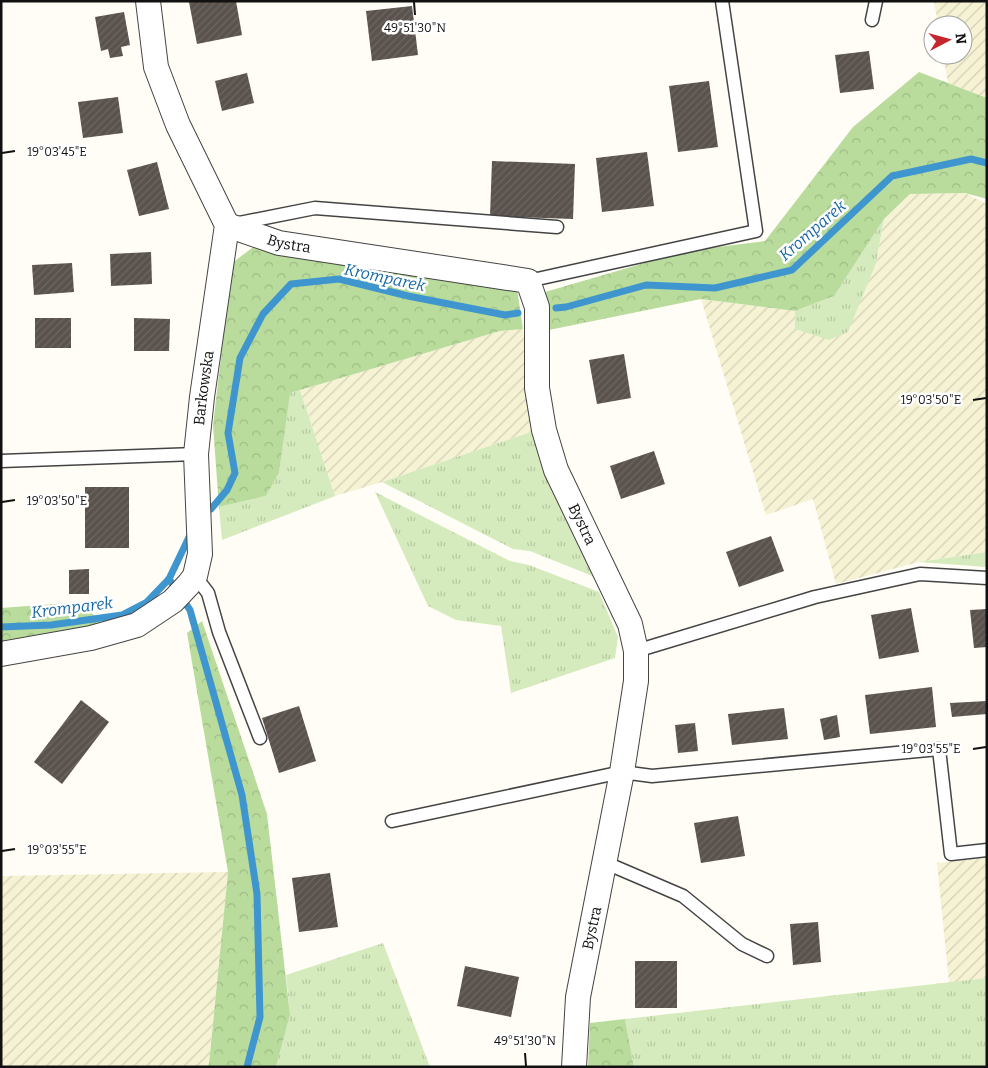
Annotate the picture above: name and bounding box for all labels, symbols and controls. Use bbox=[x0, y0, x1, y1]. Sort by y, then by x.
north arrow bbox=[923, 15, 973, 65]
text: 49°51'30"N bbox=[384, 21, 446, 35]
text: N bbox=[951, 32, 969, 45]
text: 19°03'45"E bbox=[27, 145, 87, 159]
water label: Kromparek bbox=[775, 196, 850, 264]
street label: Bystra bbox=[265, 231, 312, 257]
water label: Kromparek bbox=[343, 260, 427, 295]
street label: Barkowska bbox=[190, 349, 218, 426]
text: 19°03'50"E bbox=[901, 393, 961, 407]
text: 19°03'50"E bbox=[27, 494, 87, 508]
street label: Bystra bbox=[564, 501, 600, 548]
water label: Kromparek bbox=[30, 593, 114, 622]
text: 19°03'55"E bbox=[902, 742, 961, 756]
text: 19°03'55"E bbox=[28, 843, 87, 857]
street label: Bystra bbox=[579, 905, 605, 951]
text: 49°51'30"N bbox=[494, 1034, 556, 1048]

